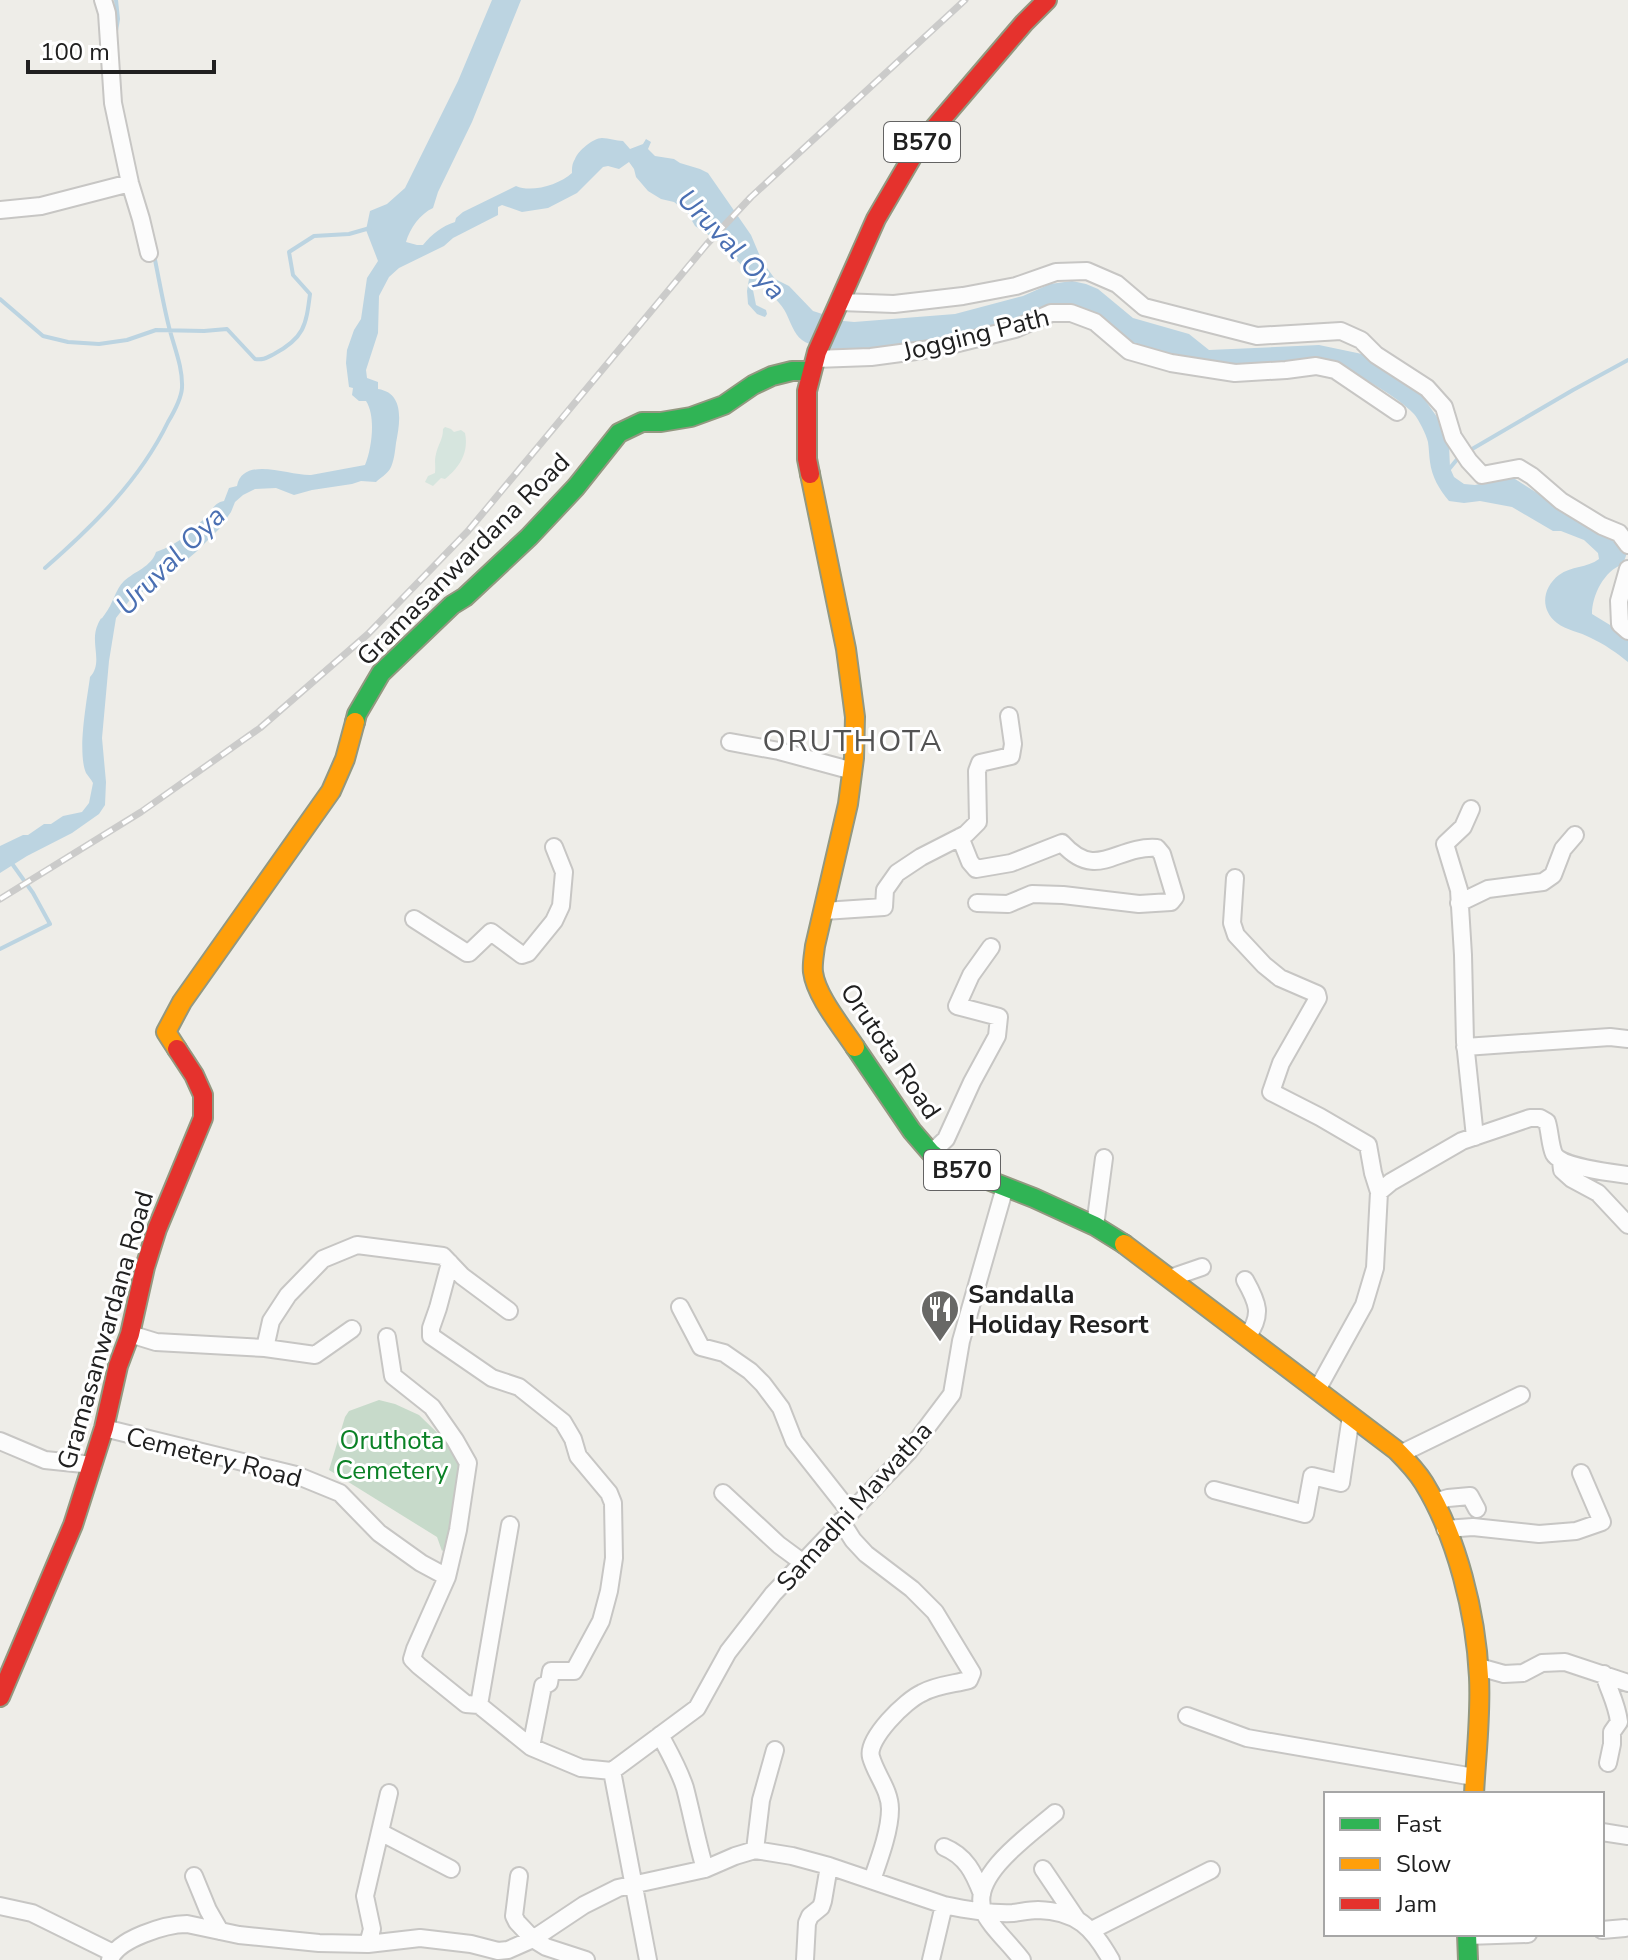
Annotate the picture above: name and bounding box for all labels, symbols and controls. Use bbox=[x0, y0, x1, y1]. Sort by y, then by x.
scale bar bbox=[28, 24, 214, 74]
text: 100 m bbox=[40, 36, 110, 68]
road number: B570 bbox=[884, 122, 960, 162]
water label: Uruval Oya bbox=[669, 181, 794, 309]
street label: Jogging Path bbox=[898, 299, 1053, 370]
street label: Gramasanwardana Road bbox=[349, 445, 578, 674]
water label: Uruval Oya bbox=[107, 497, 234, 624]
district label: ORUTHOTA bbox=[762, 721, 944, 762]
street label: Orutota Road bbox=[832, 976, 949, 1126]
road number: B570 bbox=[924, 1150, 1000, 1190]
street label: Gramasanwardana Road bbox=[49, 1187, 162, 1473]
place label: Sandalla Holiday Resort bbox=[968, 1277, 1150, 1342]
restaurant icon: Sandalla Holiday Resort bbox=[919, 1288, 961, 1343]
street label: Samadhi Mawatha bbox=[769, 1414, 940, 1599]
street label: Cemetery Road bbox=[122, 1419, 305, 1496]
park label: Oruthota Cemetery bbox=[336, 1423, 449, 1488]
legend bbox=[1324, 1792, 1604, 1936]
text: Fast bbox=[1396, 1808, 1442, 1840]
text: Slow bbox=[1396, 1848, 1451, 1880]
text: Jam bbox=[1395, 1888, 1437, 1920]

